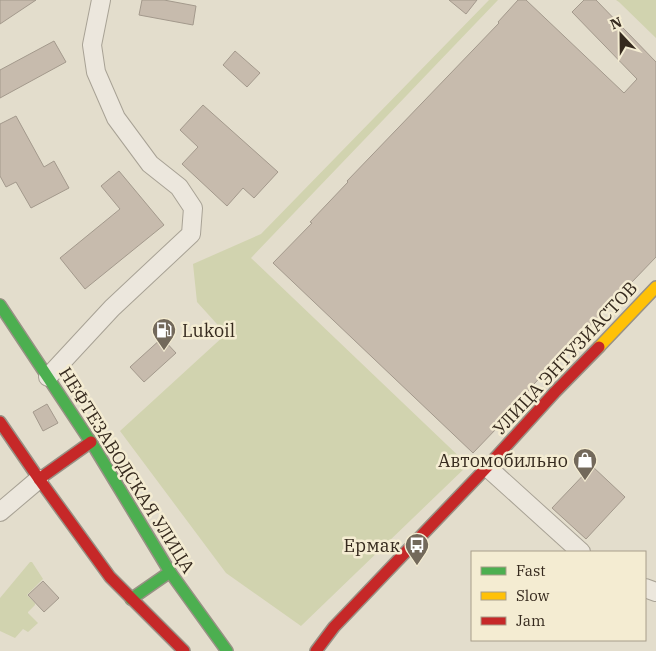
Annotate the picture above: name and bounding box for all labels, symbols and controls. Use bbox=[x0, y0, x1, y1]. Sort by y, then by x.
north arrow bbox=[596, 10, 646, 60]
text: N bbox=[608, 13, 625, 33]
street label: УЛИЦА ЭНТУЗИАСТОВ bbox=[488, 276, 642, 440]
fuel station icon: Lukoil bbox=[151, 317, 177, 351]
place label: Lukoil bbox=[182, 319, 235, 342]
street label: НЕФТЕЗАВОДСКАЯ УЛИЦА bbox=[54, 363, 200, 578]
shop icon: Автомобильно bbox=[572, 447, 598, 481]
place label: Автомобильно bbox=[438, 449, 568, 472]
bus stop icon: Ермак bbox=[404, 532, 430, 566]
place label: Ермак bbox=[344, 534, 401, 557]
legend bbox=[471, 551, 646, 641]
text: Fast bbox=[516, 561, 546, 580]
text: Slow bbox=[516, 586, 550, 605]
text: Jam bbox=[516, 611, 545, 630]

